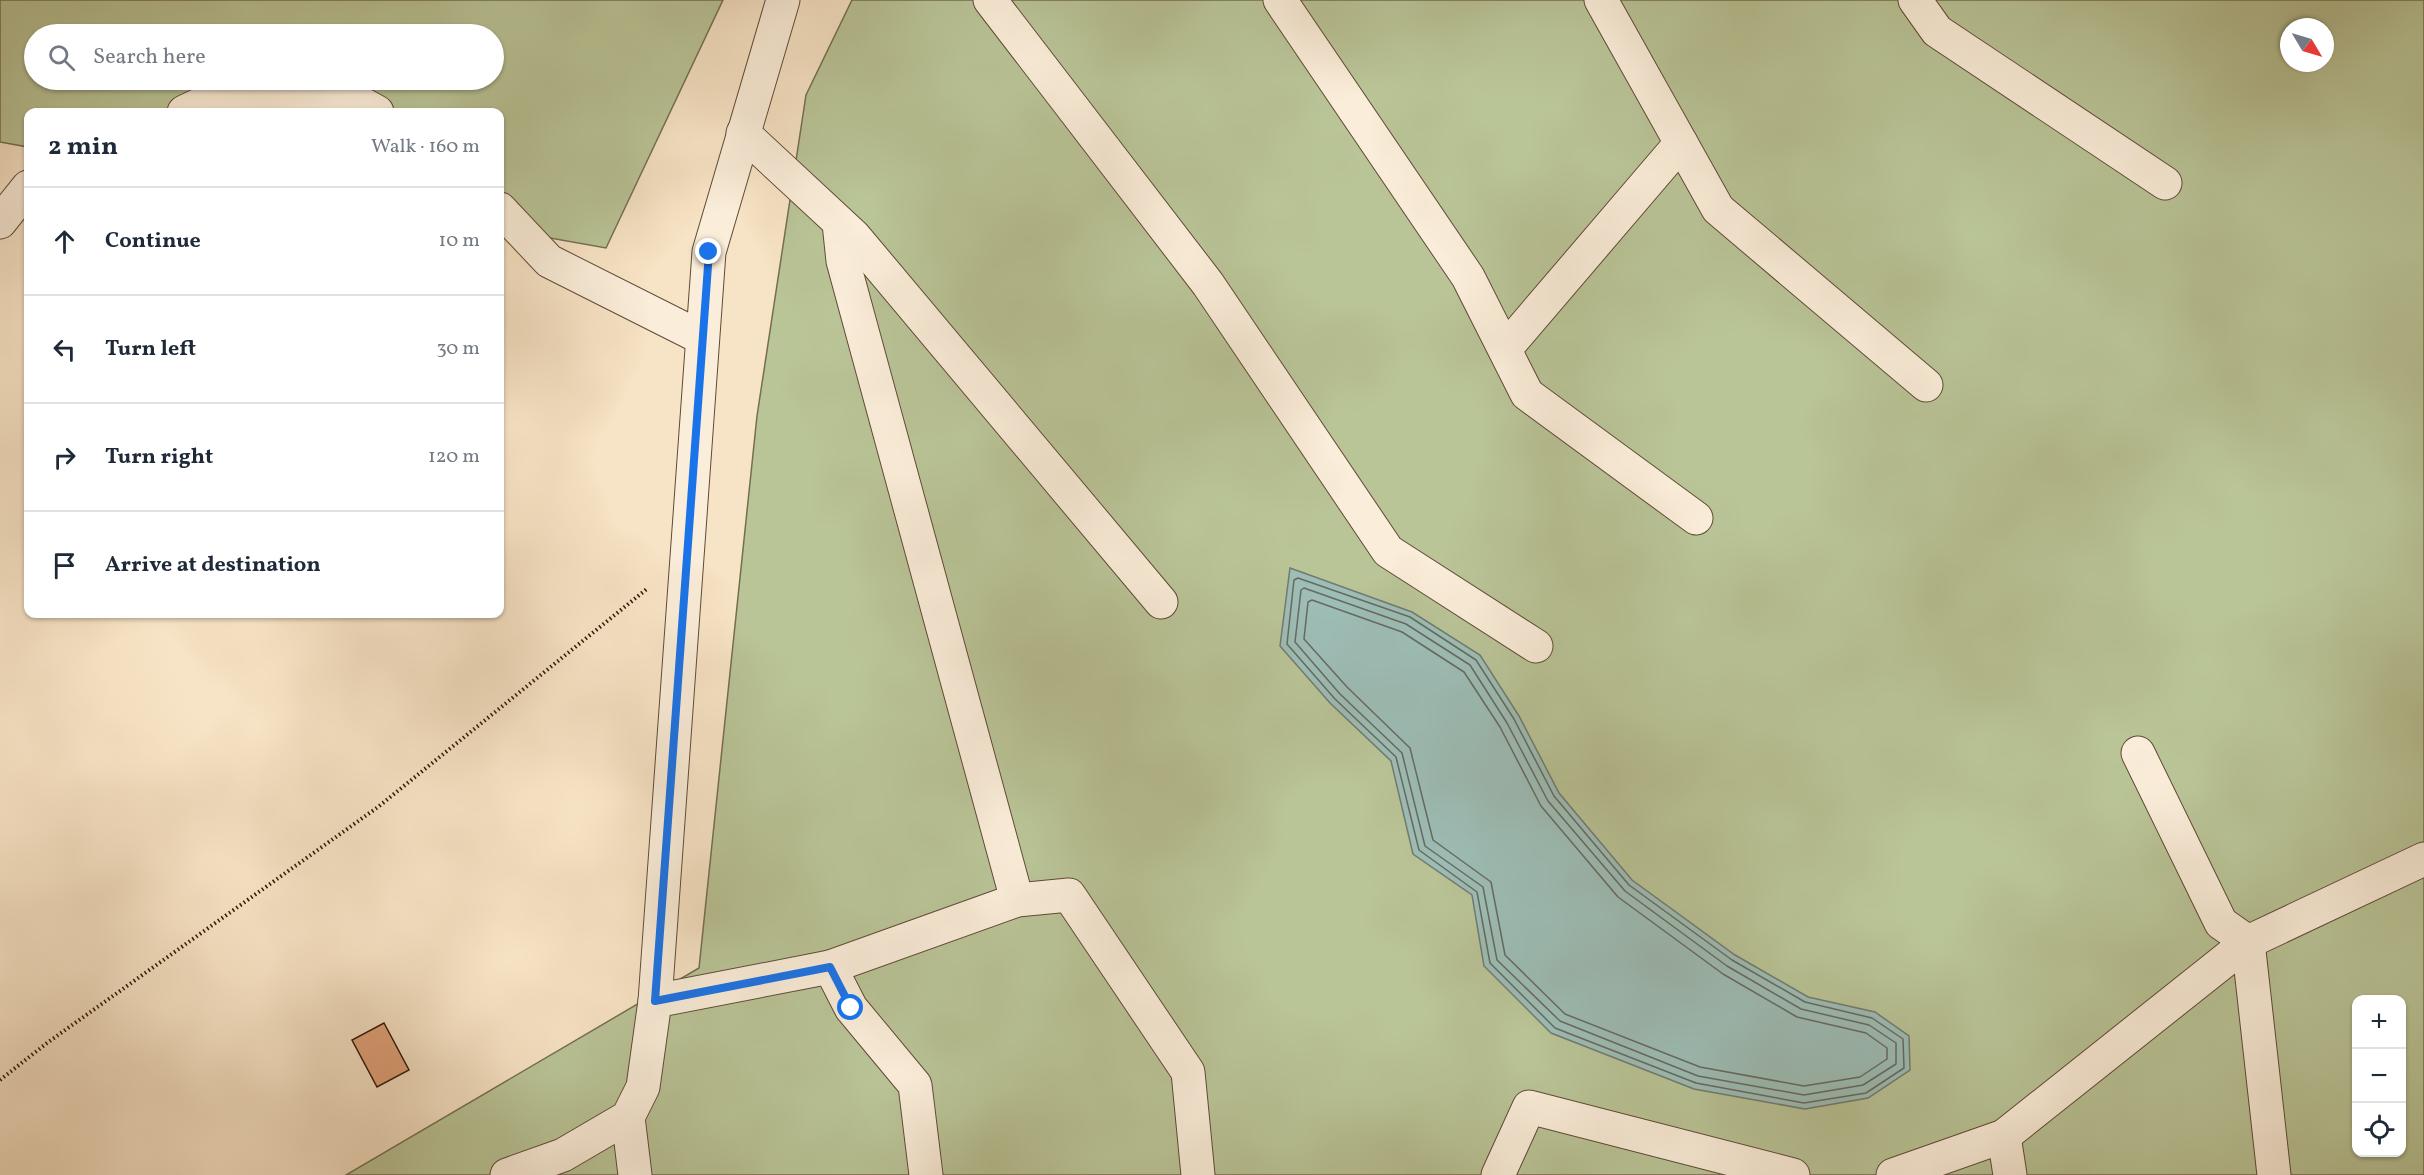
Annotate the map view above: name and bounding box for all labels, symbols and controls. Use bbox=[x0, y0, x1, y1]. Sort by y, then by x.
north arrow bbox=[2280, 18, 2334, 72]
search box bbox=[24, 24, 504, 90]
icon: search bbox=[45, 41, 78, 74]
text: Search here bbox=[93, 42, 206, 73]
text: 2 min bbox=[48, 129, 118, 165]
text: Walk · 160 m bbox=[371, 133, 480, 161]
icon: ahead bbox=[48, 225, 81, 258]
text: Continue bbox=[105, 226, 201, 257]
text: 10 m bbox=[439, 227, 480, 255]
route end bbox=[695, 238, 721, 264]
icon: left bbox=[48, 333, 81, 366]
text: Turn left bbox=[105, 334, 196, 365]
text: 30 m bbox=[436, 335, 480, 363]
icon: right bbox=[48, 441, 81, 474]
text: Turn right bbox=[105, 442, 213, 473]
text: 120 m bbox=[428, 443, 480, 471]
icon: arrive bbox=[48, 549, 81, 582]
text: Arrive at destination bbox=[105, 550, 321, 581]
route start bbox=[837, 994, 863, 1020]
map controls bbox=[2352, 995, 2406, 1157]
button: + bbox=[2352, 995, 2406, 1049]
button: − bbox=[2352, 1049, 2406, 1103]
button: locate bbox=[2352, 1103, 2406, 1157]

